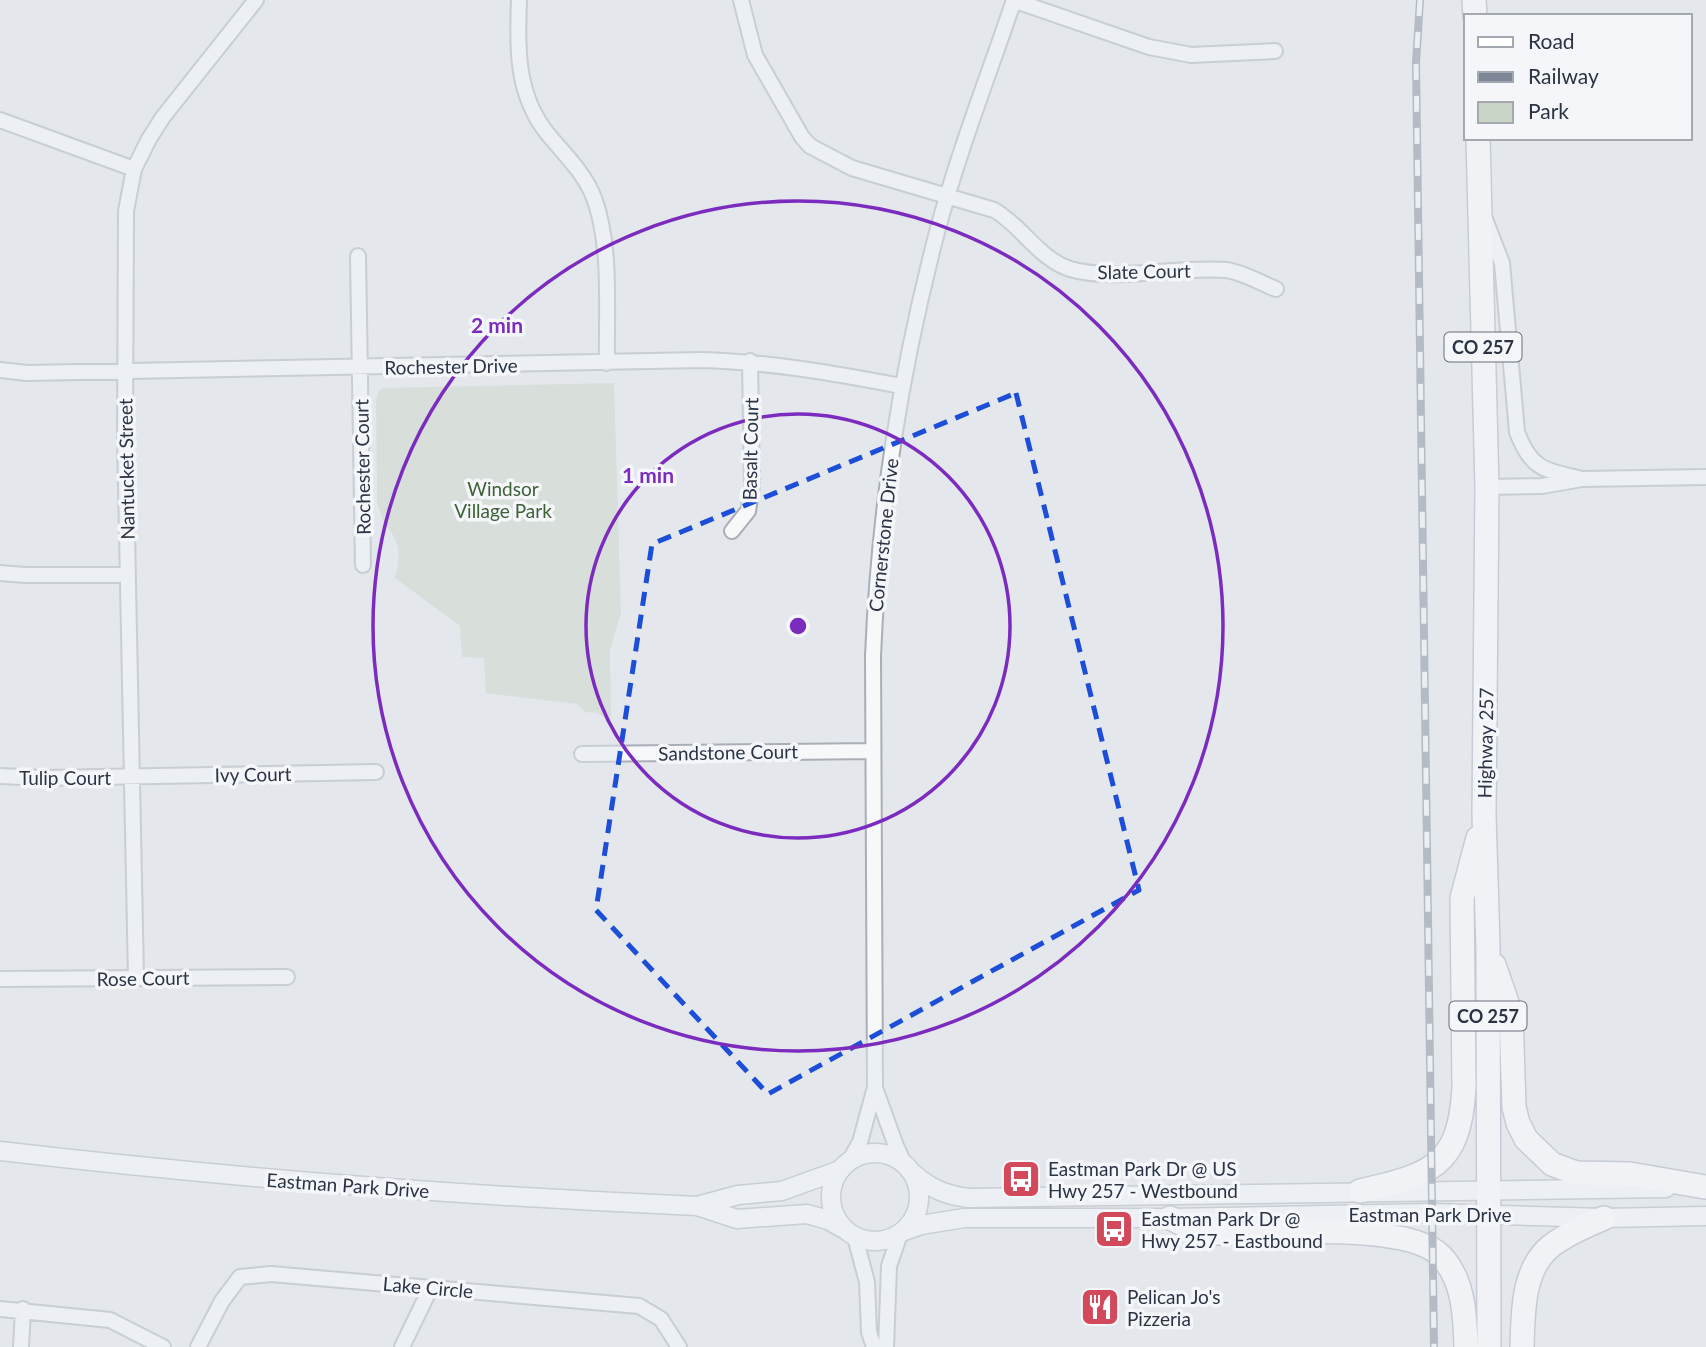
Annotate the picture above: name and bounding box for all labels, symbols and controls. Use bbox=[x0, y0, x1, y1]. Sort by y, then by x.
legend bbox=[1464, 14, 1692, 140]
text: Road bbox=[1528, 28, 1575, 53]
text: Railway bbox=[1528, 63, 1599, 88]
text: Park bbox=[1528, 98, 1569, 123]
street label: Slate Court bbox=[1097, 259, 1191, 283]
text: 2 min bbox=[471, 312, 523, 337]
road number: CO 257 bbox=[1444, 332, 1522, 362]
street label: Rochester Drive bbox=[384, 353, 518, 379]
street label: Basalt Court bbox=[738, 397, 762, 501]
street label: Nantucket Street bbox=[113, 398, 139, 540]
street label: Rochester Court bbox=[349, 399, 375, 535]
street label: Cornerstone Drive bbox=[864, 457, 902, 613]
text: 1 min bbox=[622, 462, 674, 487]
park label: Windsor Village Park bbox=[454, 477, 552, 522]
centre of rings bbox=[786, 614, 810, 638]
street label: Highway 257 bbox=[1473, 687, 1497, 799]
street label: Sandstone Court bbox=[658, 739, 798, 765]
street label: Ivy Court bbox=[214, 762, 292, 786]
street label: Tulip Court bbox=[19, 766, 111, 789]
street label: Rose Court bbox=[96, 966, 190, 990]
road number: CO 257 bbox=[1450, 1001, 1526, 1030]
place label: Eastman Park Dr @ US Hwy 257 - Westbound bbox=[1048, 1157, 1238, 1202]
bus stop icon: Eastman Park Dr @ US Hwy 257 - Westbound bbox=[1000, 1158, 1042, 1200]
street label: Eastman Park Drive bbox=[266, 1168, 430, 1202]
street label: Eastman Park Drive bbox=[1348, 1203, 1512, 1226]
place label: Eastman Park Dr @ Hwy 257 - Eastbound bbox=[1141, 1207, 1323, 1252]
bus stop icon: Eastman Park Dr @ Hwy 257 - Eastbound bbox=[1093, 1208, 1135, 1250]
street label: Lake Circle bbox=[382, 1272, 474, 1302]
place label: Pelican Jo's Pizzeria bbox=[1127, 1285, 1220, 1330]
restaurant icon: Pelican Jo's Pizzeria bbox=[1079, 1286, 1121, 1328]

